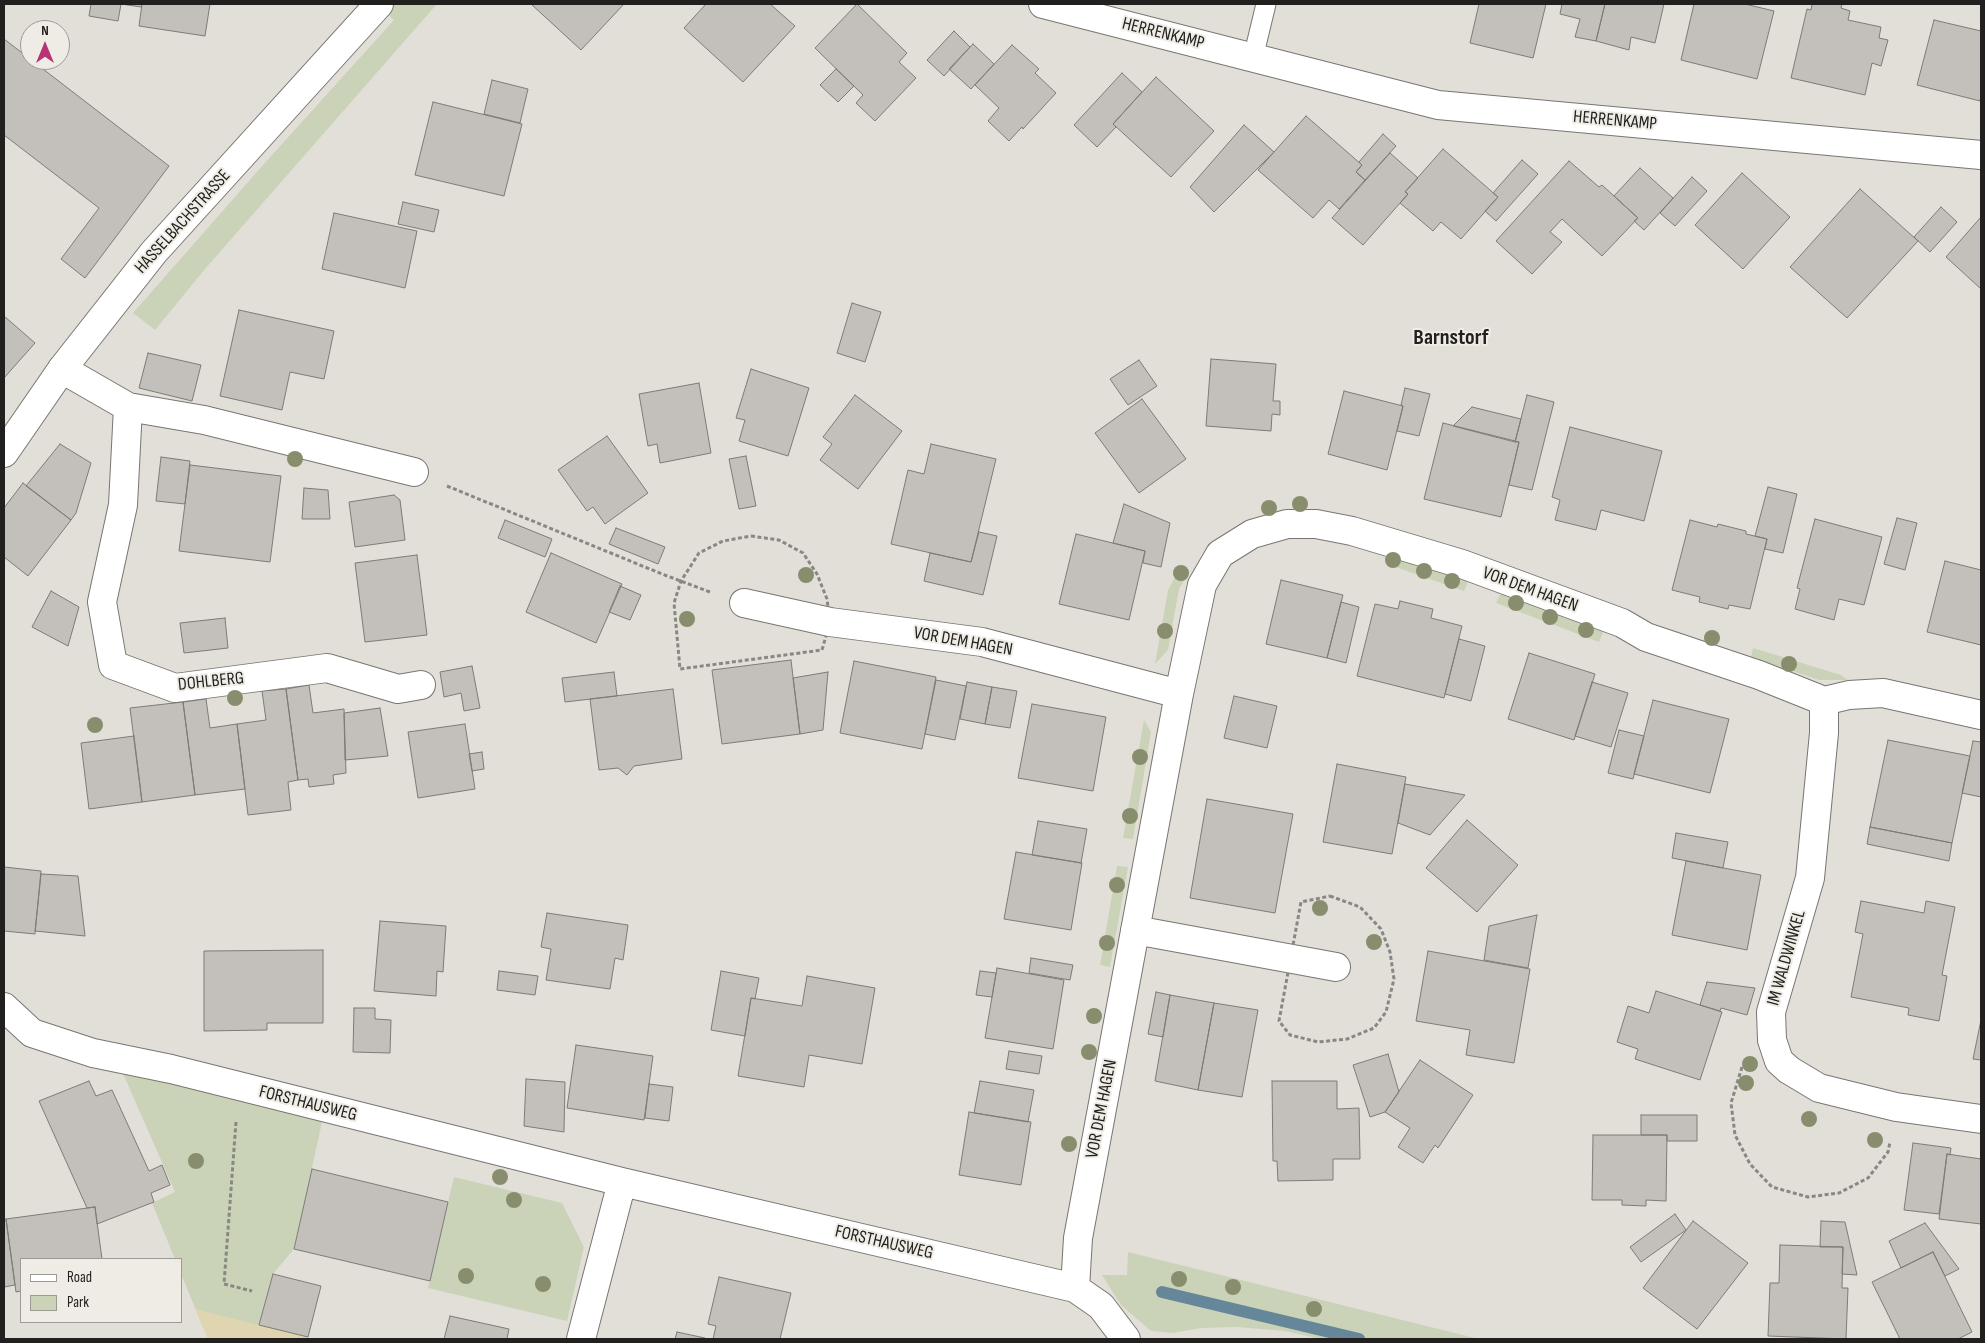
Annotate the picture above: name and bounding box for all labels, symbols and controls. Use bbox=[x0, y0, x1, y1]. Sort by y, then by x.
street label: HERRENKAMP bbox=[1120, 13, 1206, 55]
north arrow bbox=[20, 20, 70, 70]
text: N bbox=[41, 22, 49, 39]
street label: HERRENKAMP bbox=[1572, 107, 1658, 135]
street label: HASSELBACHSTRASSE bbox=[131, 165, 235, 279]
district label: Barnstorf bbox=[1413, 325, 1489, 351]
street label: VOR DEM HAGEN bbox=[1479, 563, 1581, 617]
street label: VOR DEM HAGEN bbox=[912, 623, 1014, 661]
street label: DOHLBERG bbox=[177, 668, 245, 696]
street label: IM WALDWINKEL bbox=[1763, 908, 1811, 1008]
street label: VOR DEM HAGEN bbox=[1082, 1058, 1122, 1160]
street label: FORSTHAUSWEG bbox=[257, 1081, 359, 1127]
street label: FORSTHAUSWEG bbox=[833, 1221, 935, 1265]
legend bbox=[20, 1258, 182, 1323]
text: Road bbox=[67, 1268, 92, 1287]
text: Park bbox=[67, 1293, 89, 1312]

